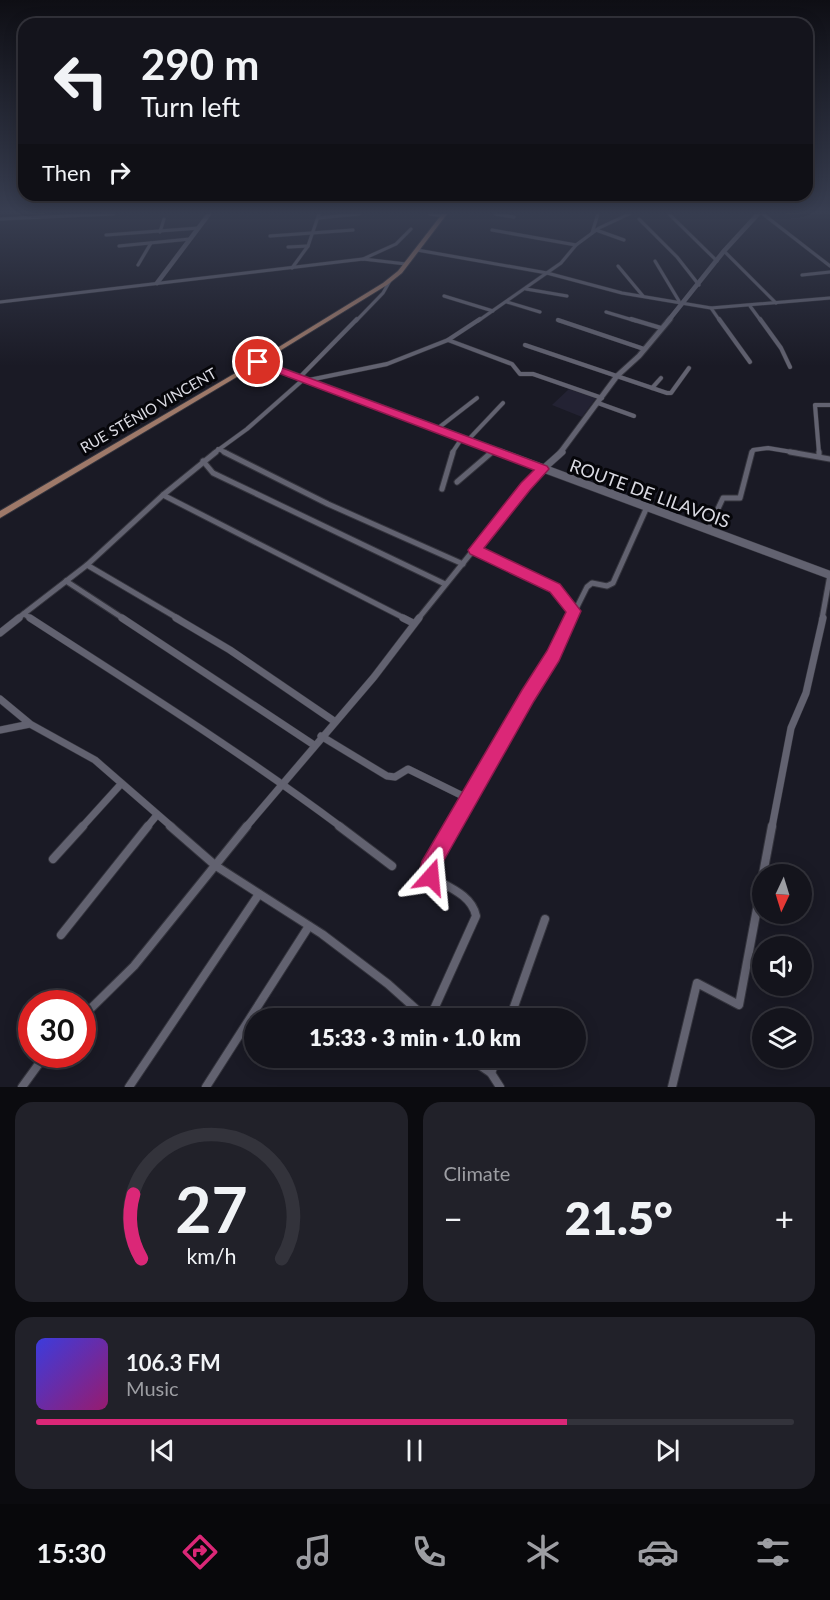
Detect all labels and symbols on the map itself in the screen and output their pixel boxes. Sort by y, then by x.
pin [232,336,283,387]
street label: RUE STÉNIO VINCENT [77,364,219,456]
street label: ROUTE DE LILAVOIS [567,454,733,532]
position arrow [399,845,463,909]
north arrow [752,864,812,924]
speed limit sign: 30 [18,990,96,1068]

